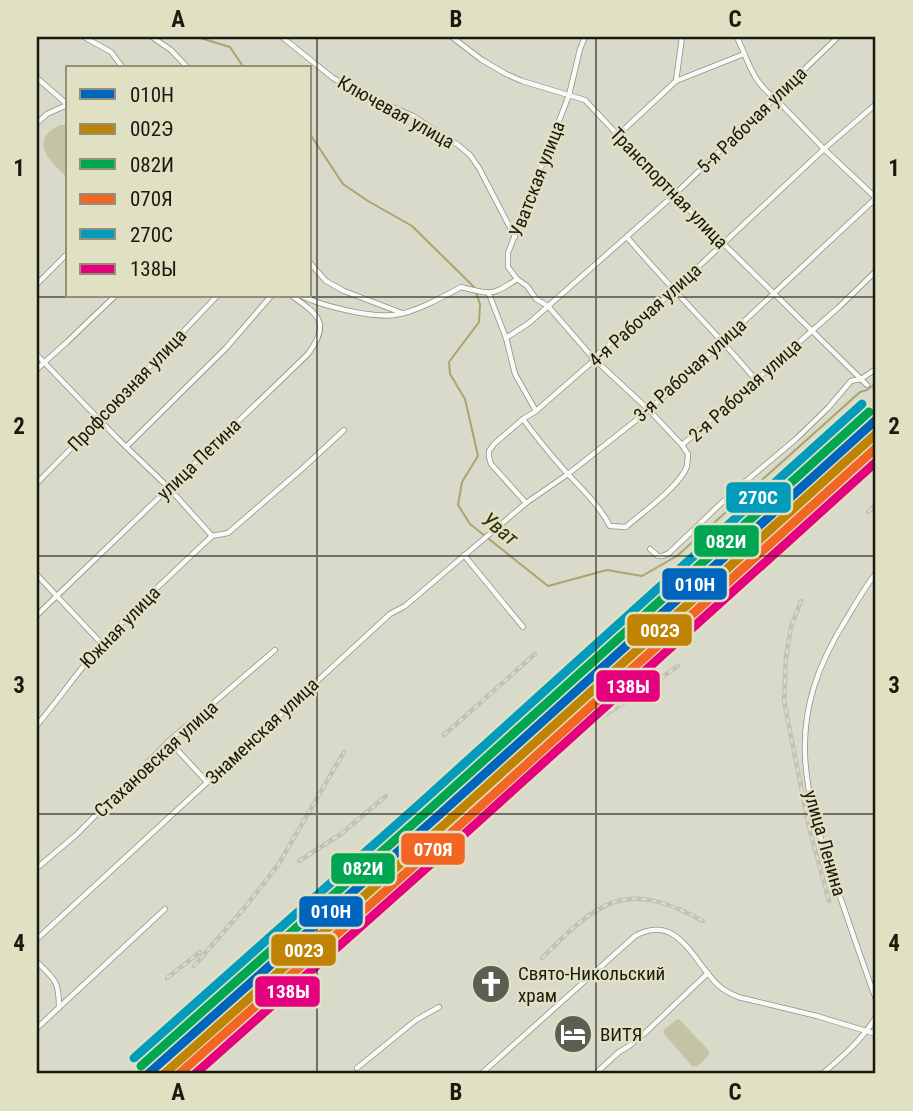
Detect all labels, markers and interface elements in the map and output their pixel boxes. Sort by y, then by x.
text: A [171,6,185,33]
text: B [450,6,462,33]
text: C [728,6,742,33]
street label: 5-я Рабочая улица [692,62,812,178]
legend [66,66,312,298]
street label: Ключевая улица [334,70,458,154]
text: 010Н [130,83,174,107]
text: 002Э [130,117,174,141]
street label: Уватская улица [504,118,570,240]
street label: Транспортная улица [605,122,733,254]
text: 082И [130,153,174,177]
text: 1 [13,155,25,182]
text: 1 [888,155,900,182]
text: 070Я [130,187,173,211]
text: 270С [130,223,173,247]
text: 138Ы [130,257,177,281]
street label: 4-я Рабочая улица [584,258,706,372]
street label: 3-я Рабочая улица [629,313,751,427]
street label: Профсоюзная улица [63,324,191,456]
street label: 2-я Рабочая улица [684,333,806,447]
text: 2 [13,413,25,440]
street label: улица Петина [152,413,246,505]
text: 2 [888,413,900,440]
line badge: 270С [725,481,792,514]
text: 270С [738,486,778,509]
water label: Уват [477,507,523,551]
line badge: 082И [693,524,760,558]
text: 082И [706,530,746,553]
line badge: 010Н [661,567,728,601]
text: 010Н [675,573,715,596]
street label: Южная улица [75,581,165,673]
line badge: 002Э [626,613,693,647]
text: 002Э [640,619,680,642]
line badge: 138Ы [595,669,661,703]
text: 3 [13,672,25,699]
text: 3 [888,672,900,699]
street label: Знаменская улица [201,673,323,789]
text: 138Ы [606,675,650,698]
street label: Стахановская улица [89,696,223,822]
street label: улица Ленина [799,787,851,899]
line badge: 070Я [400,832,466,866]
text: 070Я [414,838,452,861]
line badge: 082И [330,852,396,885]
text: 082И [343,857,383,880]
line badge: 010Н [298,895,364,928]
text: 010Н [311,900,351,923]
text: 4 [13,930,25,957]
text: 4 [888,930,900,957]
line badge: 002Э [270,933,337,967]
text: 002Э [284,939,324,962]
place label: Свято-Никольский храм [518,962,665,1007]
church icon: Свято-Никольский храм [470,963,512,1005]
line badge: 138Ы [254,975,321,1008]
text: 138Ы [266,980,310,1003]
hotel icon: ВИТЯ [552,1013,594,1055]
place label: ВИТЯ [600,1023,642,1046]
text: A [171,1079,185,1106]
text: B [450,1079,462,1106]
text: C [728,1079,742,1106]

